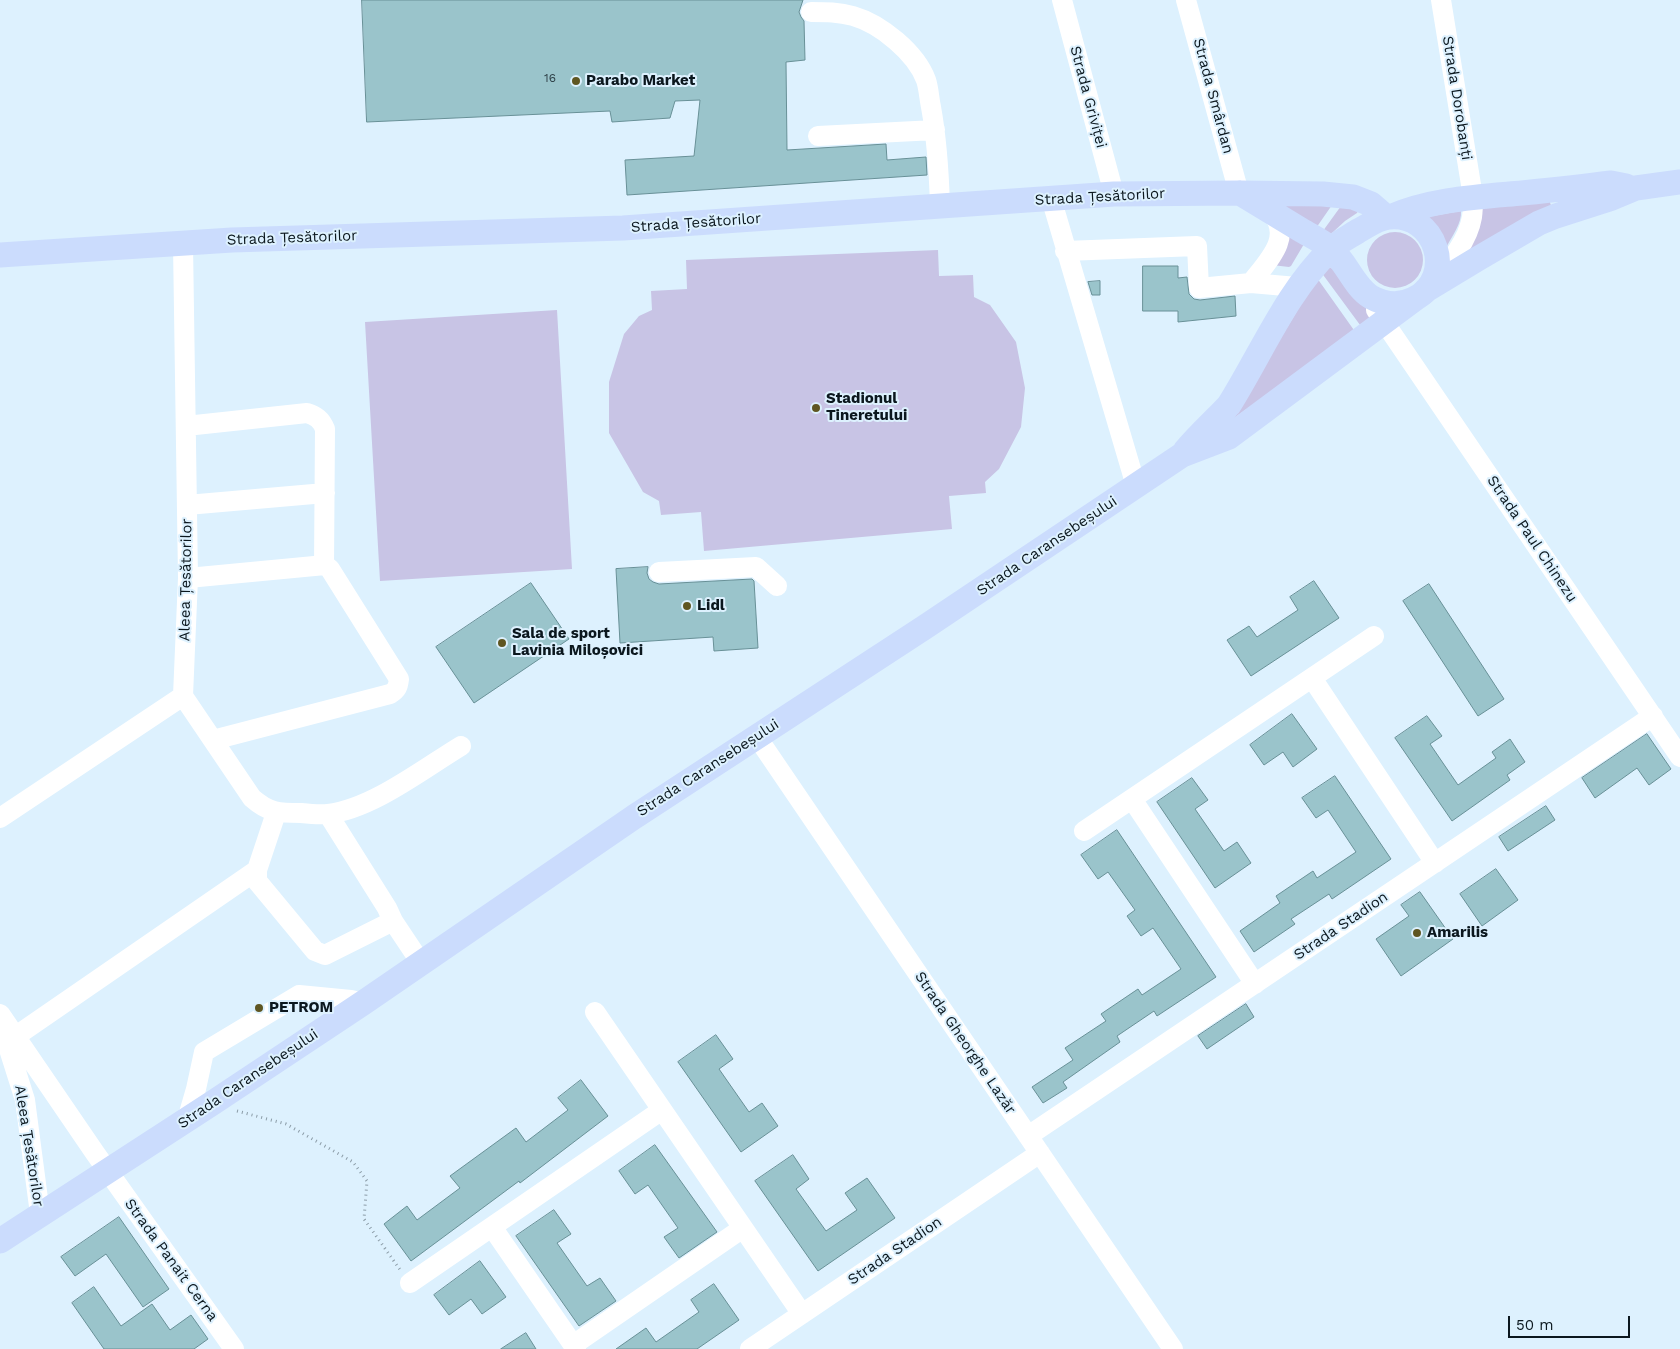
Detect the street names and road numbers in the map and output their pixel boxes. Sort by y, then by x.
street label: Strada Dorobanți [1438,35,1476,161]
street label: Strada Smârdan [1189,36,1237,156]
street label: Strada Griviței [1066,44,1110,150]
street label: Strada Țesătorilor [1034,185,1166,209]
street label: Strada Țesătorilor [630,209,762,237]
street label: Strada Țesătorilor [226,227,358,249]
street label: Strada Paul Chinezu [1483,472,1581,606]
street label: Strada Caransebeșului [973,492,1121,600]
street label: Aleea Țesătorilor [176,519,196,641]
street label: Strada Caransebeșului [634,715,782,821]
street label: Strada Stadion [1291,888,1391,964]
street label: Strada Gheorghe Lazăr [911,968,1019,1118]
street label: Strada Caransebeșului [174,1025,322,1133]
street label: Aleea Țesătorilor [11,1084,47,1208]
street label: Strada Panait Cerna [121,1195,221,1325]
street label: Strada Stadion [845,1213,945,1289]

